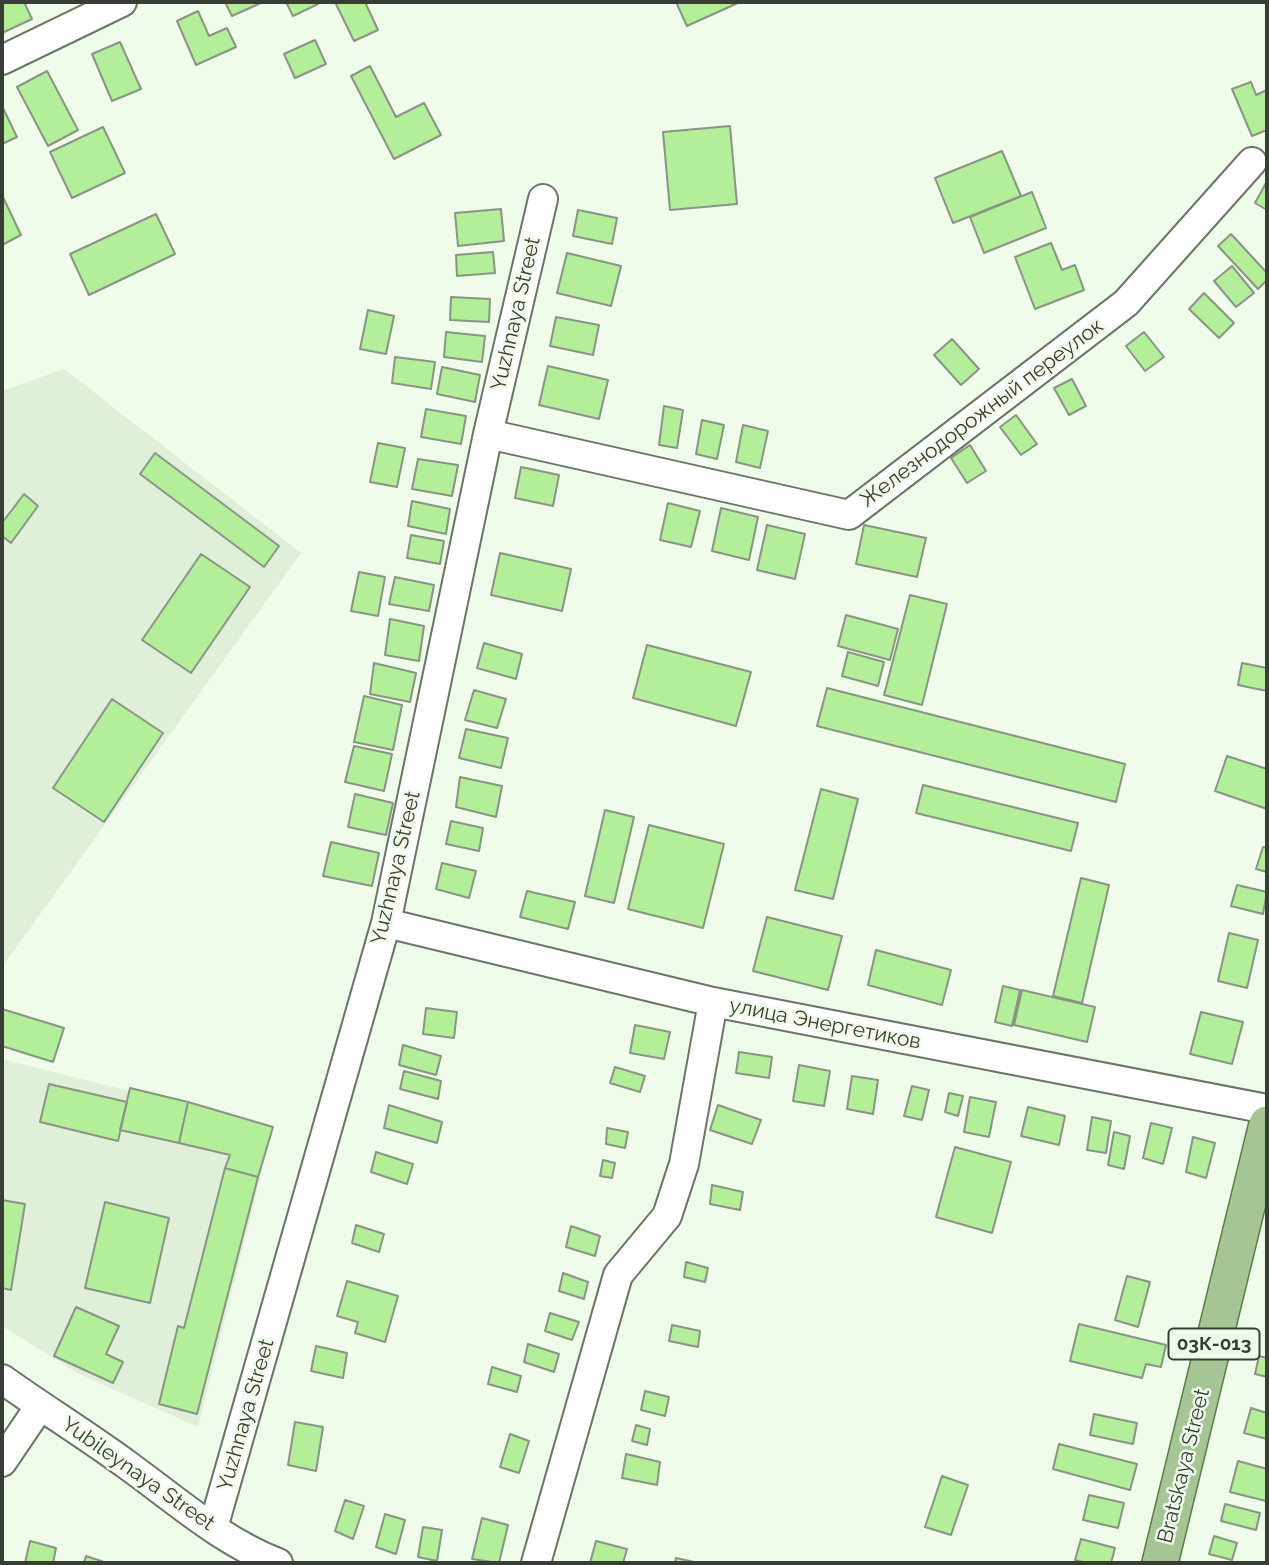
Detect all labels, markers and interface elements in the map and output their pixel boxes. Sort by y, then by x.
street label: Yuzhnaya Street [486,235,546,393]
street label: Железнодорожный переулок [855,313,1109,513]
street label: Yuzhnaya Street [366,789,426,947]
street label: улица Энергетиков [727,993,923,1055]
road number: 03К-013 [1168,1328,1260,1360]
street label: Yuzhnaya Street [212,1336,280,1494]
street label: Bratskaya Street [1153,1386,1215,1546]
street label: Yubileynaya Street [57,1412,219,1536]

